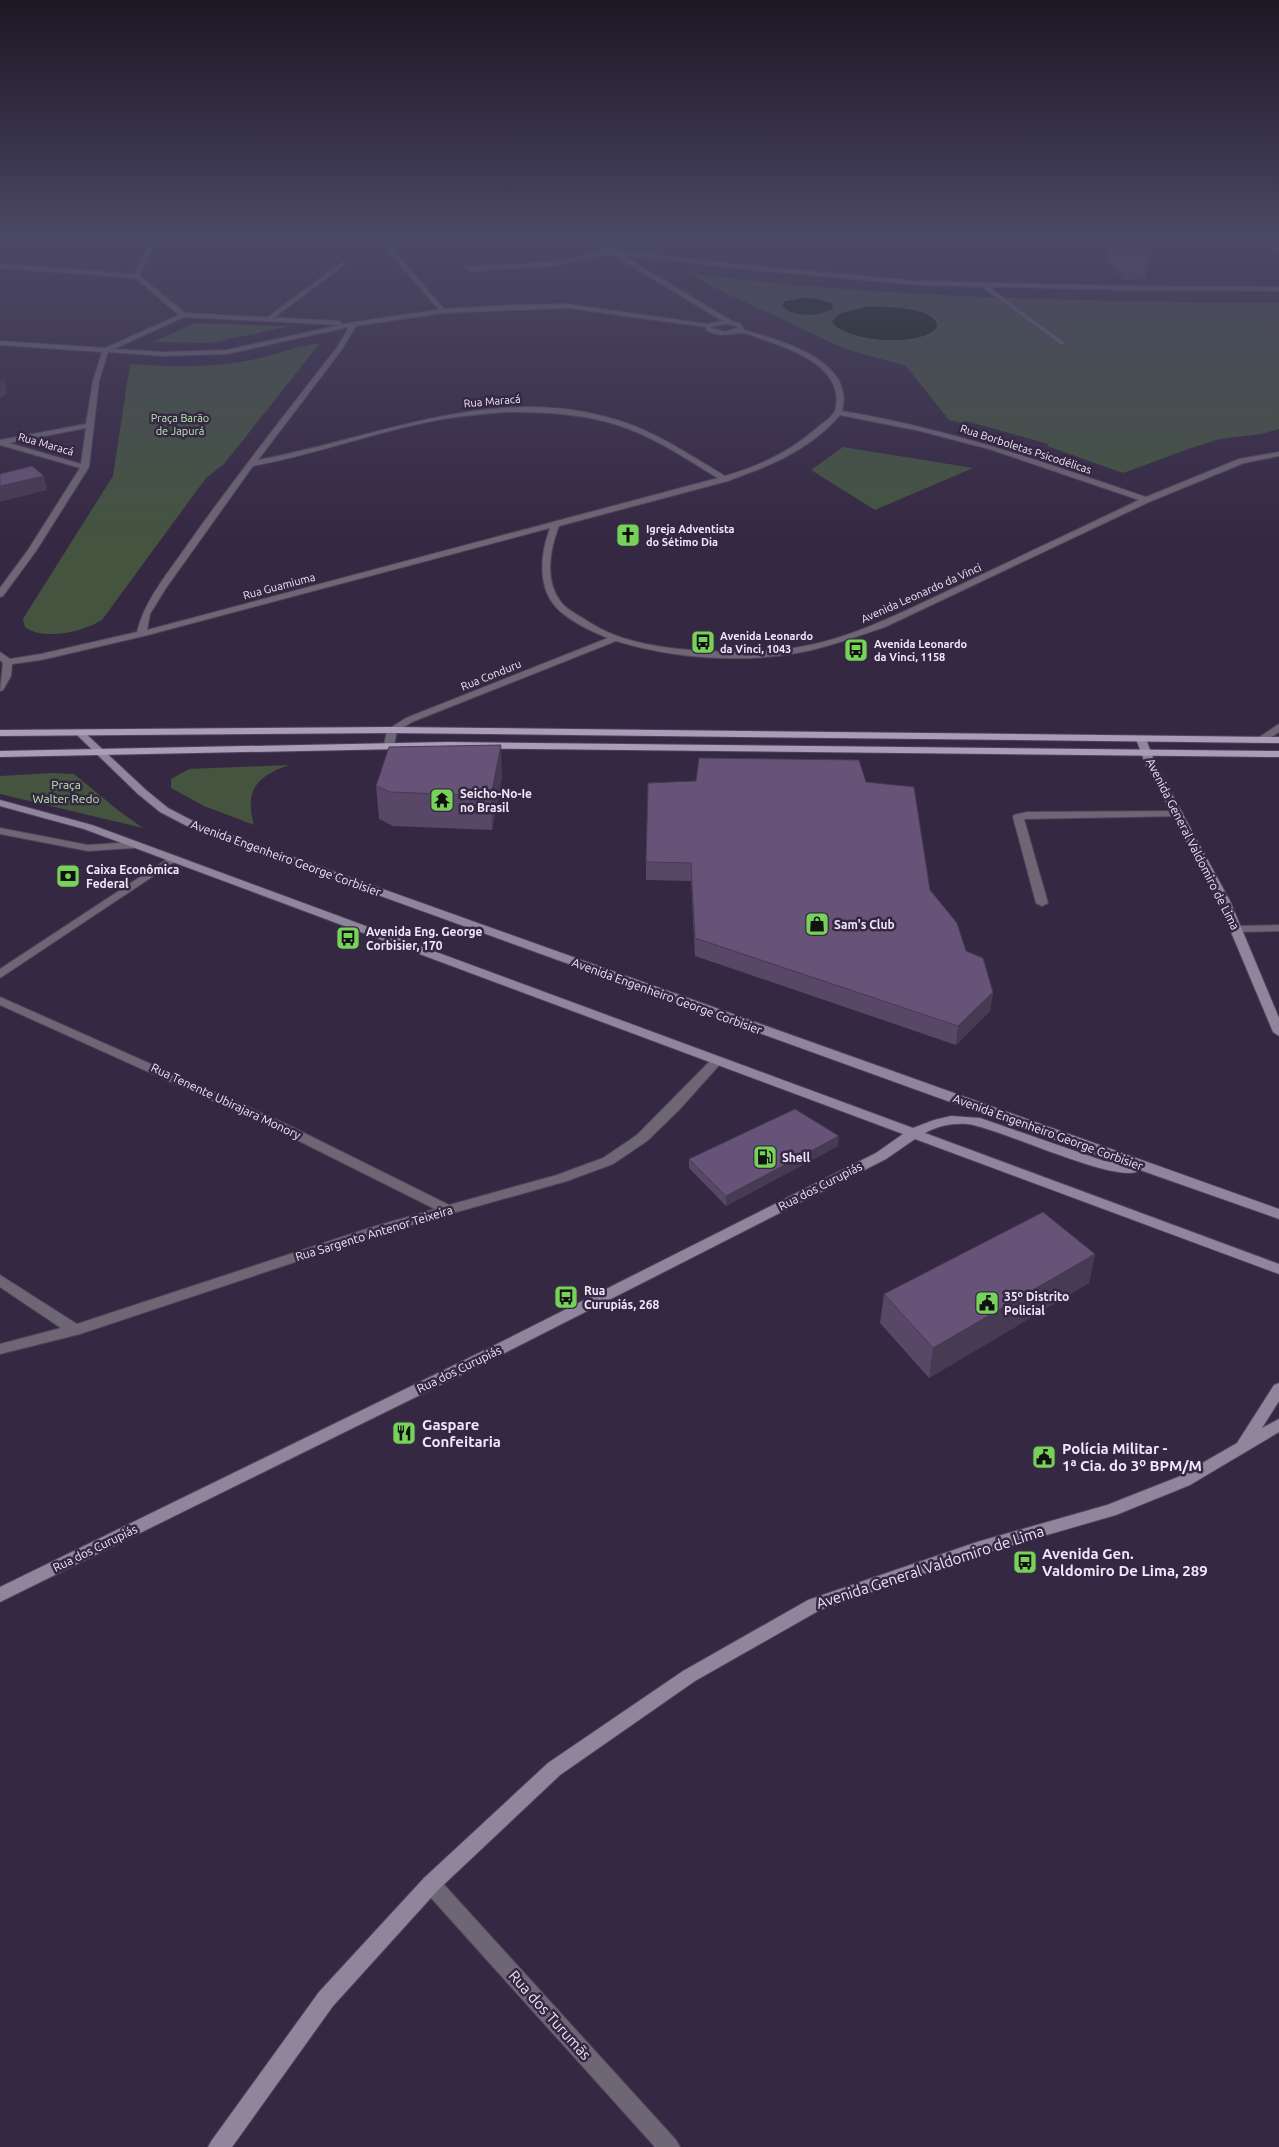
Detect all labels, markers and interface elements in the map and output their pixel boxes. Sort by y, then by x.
street label: Rua Maracá [463,393,521,409]
park label: Praça Barão de Japurá [151,412,209,437]
street label: Rua Borboletas Psicodélicas [959,422,1093,476]
street label: Rua Maracá [17,430,75,458]
church icon: Igreja Adventista do Sétimo Dia [615,522,641,548]
place label: Igreja Adventista do Sétimo Dia [646,523,735,548]
street label: Avenida Leonardo da Vinci [859,561,983,625]
street label: Rua Guamiuma [242,571,316,601]
bus stop icon: Avenida Leonardo da Vinci, 1043 [690,629,716,655]
place label: Avenida Leonardo da Vinci, 1043 [720,630,814,655]
bus stop icon: Avenida Leonardo da Vinci, 1158 [843,637,869,663]
place label: Avenida Leonardo da Vinci, 1158 [874,638,968,663]
street label: Rua Conduru [459,657,523,693]
street label: Avenida General Valdomiro de Lima [1144,756,1242,932]
park label: Praça Walter Redo [33,778,99,805]
temple icon: Seicho-No-Ie no Brasil [429,787,455,813]
place label: Seicho-No-Ie no Brasil [460,787,532,814]
street label: Avenida Engenheiro George Corbisier [189,818,383,899]
bank icon: Caixa Econômica Federal [55,863,81,889]
place label: Caixa Econômica Federal [86,863,179,890]
shop icon: Sam's Club [804,911,830,937]
place label: Sam's Club [834,918,895,931]
bus stop icon: Avenida Eng. George Corbisier, 170 [335,925,361,951]
place label: Avenida Eng. George Corbisier, 170 [366,925,483,952]
street label: Avenida Engenheiro George Corbisier [570,956,764,1037]
street label: Rua Tenente Ubirajara Monory [149,1061,303,1142]
street label: Avenida Engenheiro George Corbisier [951,1092,1145,1173]
fuel station icon: Shell [752,1144,778,1170]
place label: Shell [782,1151,810,1164]
street label: Rua dos Curupiás [776,1159,864,1213]
street label: Rua Sargento Antenor Teixeira [294,1203,454,1263]
bus stop icon: Rua Curupiás, 268 [553,1284,579,1310]
place label: Rua Curupiás, 268 [584,1284,660,1311]
public building icon: 35º Distrito Policial [974,1290,1000,1316]
place label: 35º Distrito Policial [1004,1290,1069,1317]
street label: Rua dos Curupiás [415,1343,503,1395]
place label: Gaspare Confeitaria [422,1416,501,1450]
restaurant icon: Gaspare Confeitaria [391,1420,417,1446]
place label: Polícia Militar - 1ª Cia. do 3º BPM/M [1062,1440,1202,1474]
public building icon: Polícia Militar - 1ª Cia. do 3º BPM/M [1031,1444,1057,1470]
street label: Rua dos Curupiás [51,1522,139,1574]
street label: Avenida General Valdomiro de Lima [814,1522,1046,1612]
place label: Avenida Gen. Valdomiro De Lima, 289 [1042,1545,1208,1579]
bus stop icon: Avenida Gen. Valdomiro De Lima, 289 [1012,1549,1038,1575]
street label: Rua dos Turumãs [505,1967,595,2063]

